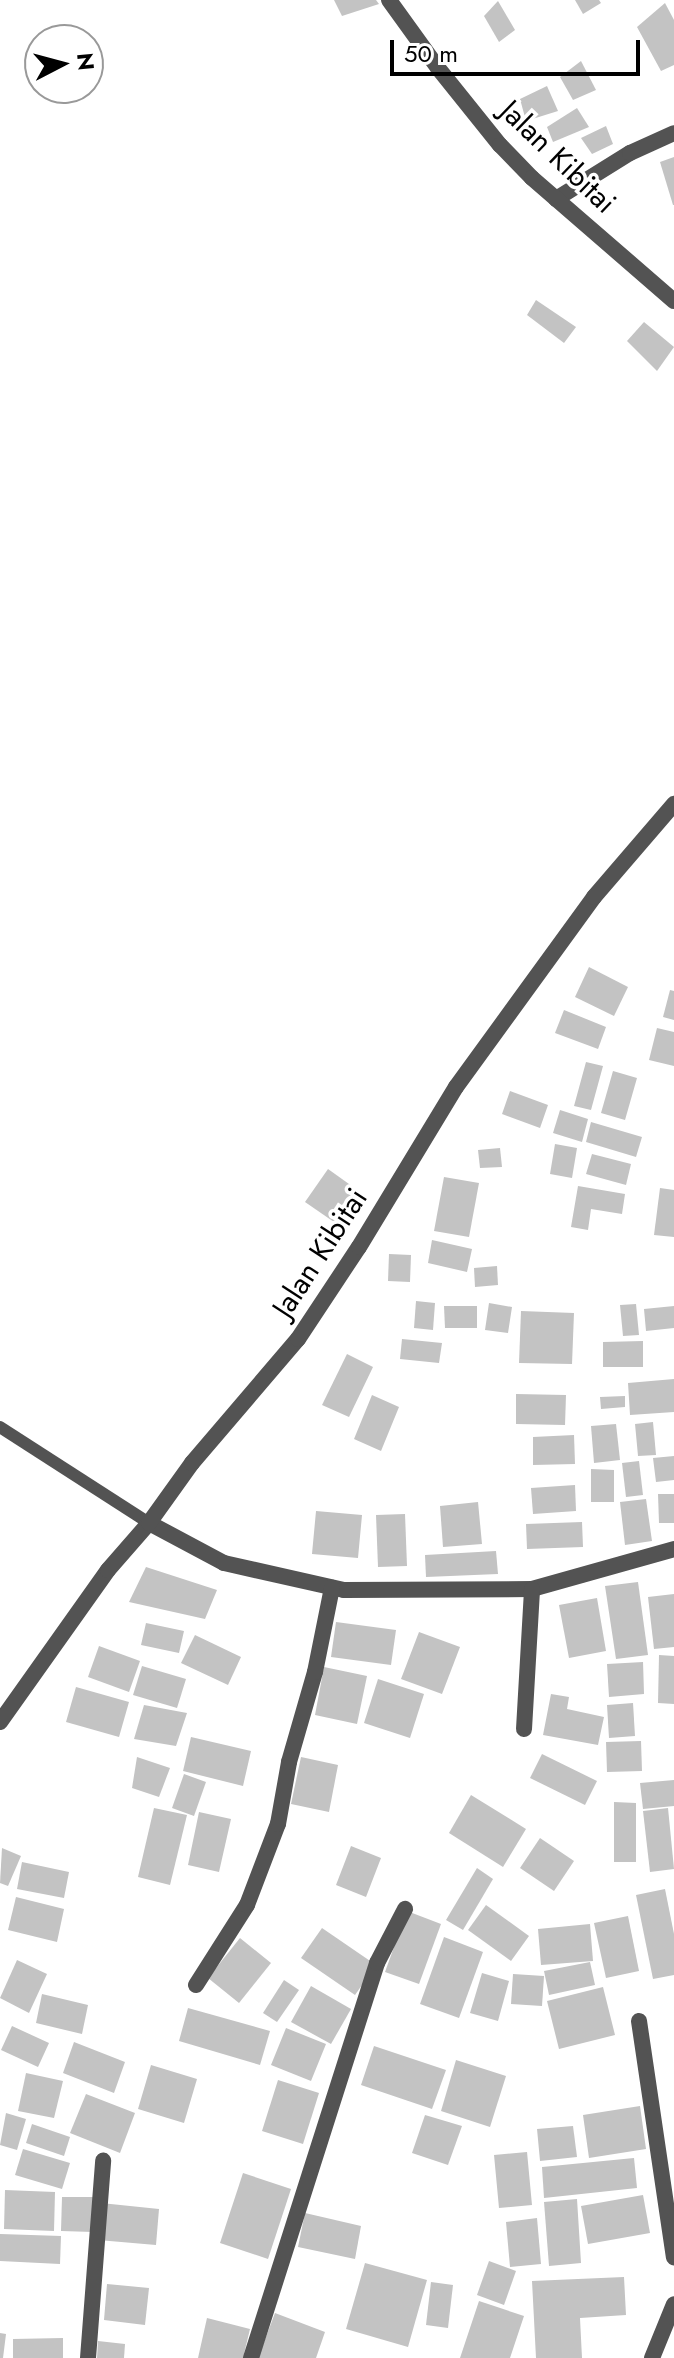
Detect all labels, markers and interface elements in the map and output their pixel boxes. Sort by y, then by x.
north arrow [24,24,104,104]
scale bar [394,24,644,74]
text: 50 m [404,36,458,71]
text: N [69,51,103,72]
street label: Jalan Kibitai [493,93,623,221]
street label: Jalan Kibitai [265,1182,375,1324]

